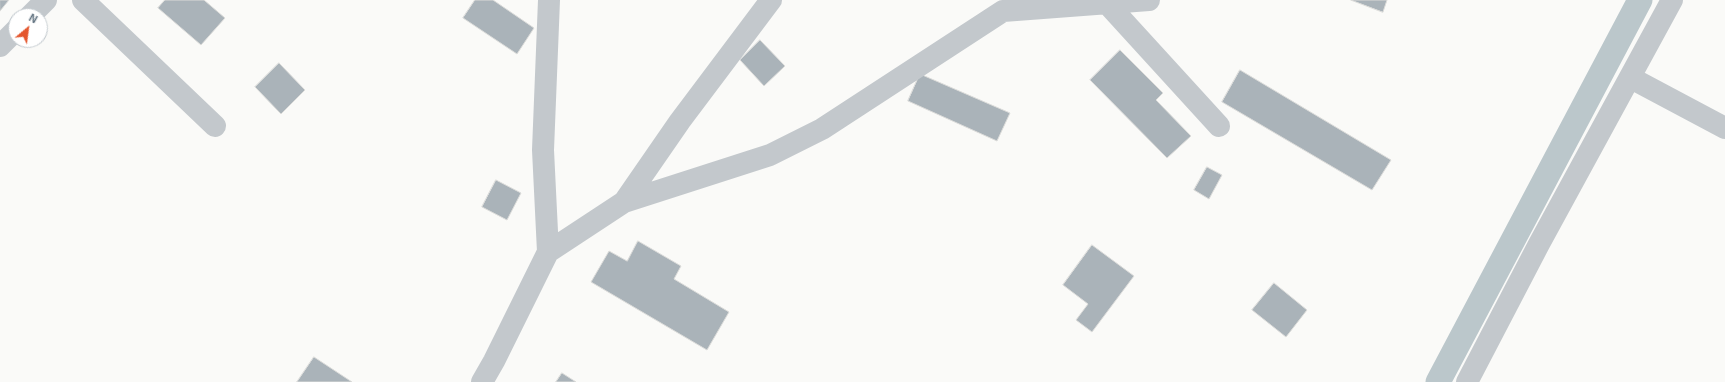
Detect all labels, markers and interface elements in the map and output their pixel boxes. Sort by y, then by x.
north arrow [8,8,48,48]
text: N [27,10,40,26]

